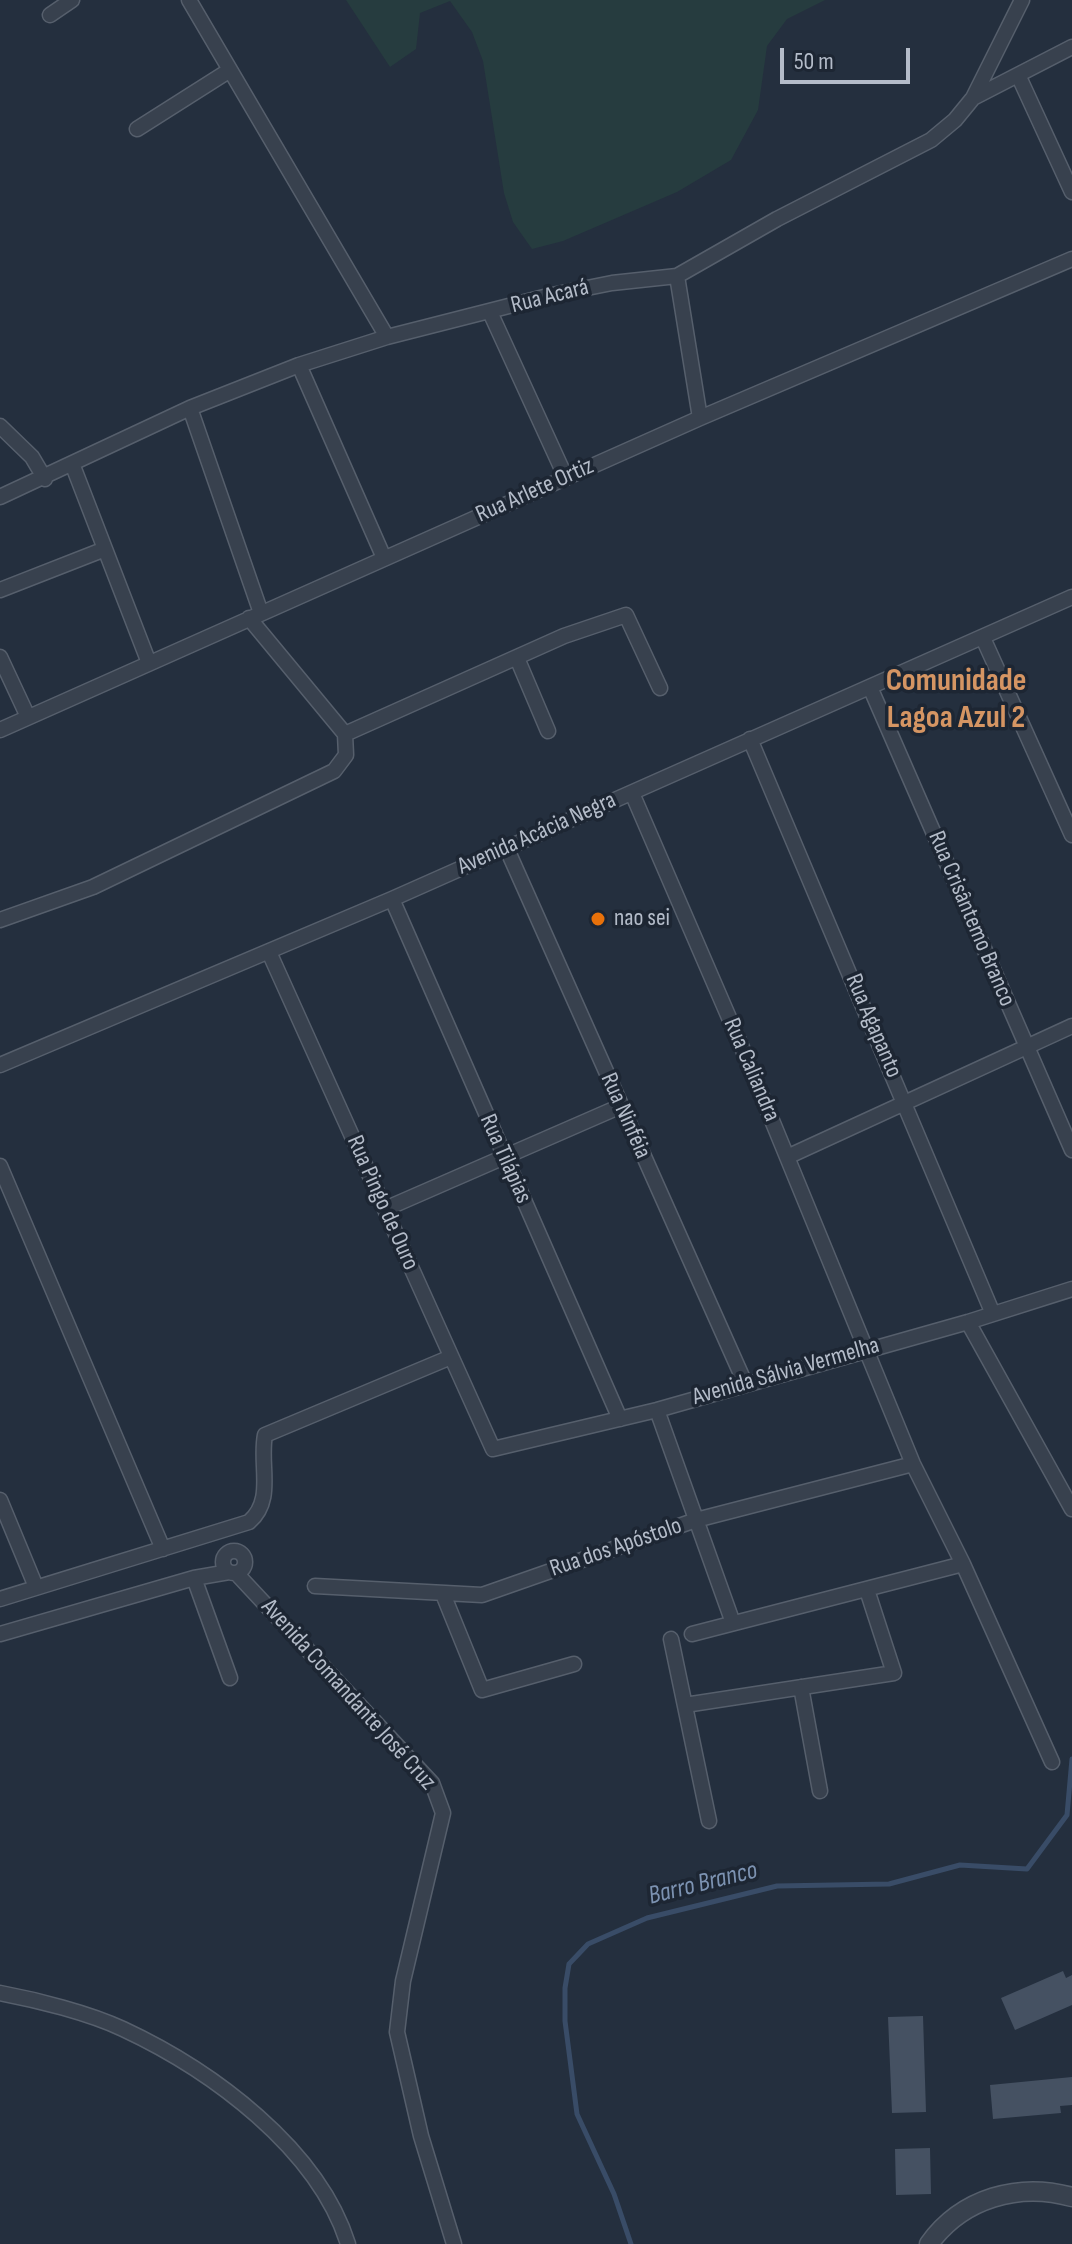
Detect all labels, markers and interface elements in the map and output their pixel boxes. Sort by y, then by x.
scale bar [784,32,914,82]
text: 50 m [794,47,834,76]
street label: Rua Acará [508,273,592,321]
street label: Rua Arlete Ortiz [472,452,598,530]
district label: Comunidade Lagoa Azul 2 [886,663,1026,738]
street label: Avenida Acácia Negra [453,786,621,882]
street label: Rua Crisântemo Branco [921,827,1021,1011]
place label: nao sei [614,905,670,933]
marker: nao sei [589,910,607,928]
street label: Rua Agapanto [838,970,908,1082]
street label: Rua Caliandra [716,1014,786,1126]
street label: Rua Ninféia [593,1069,657,1163]
street label: Rua Tilápias [473,1110,537,1208]
street label: Rua Pingo de Ouro [340,1131,424,1275]
street label: Avenida Sálvia Vermelha [689,1332,883,1412]
street label: Rua dos Apóstolo [546,1512,686,1584]
street label: Avenida Comandante José Cruz [255,1594,441,1796]
water label: Barro Branco [645,1855,761,1913]

